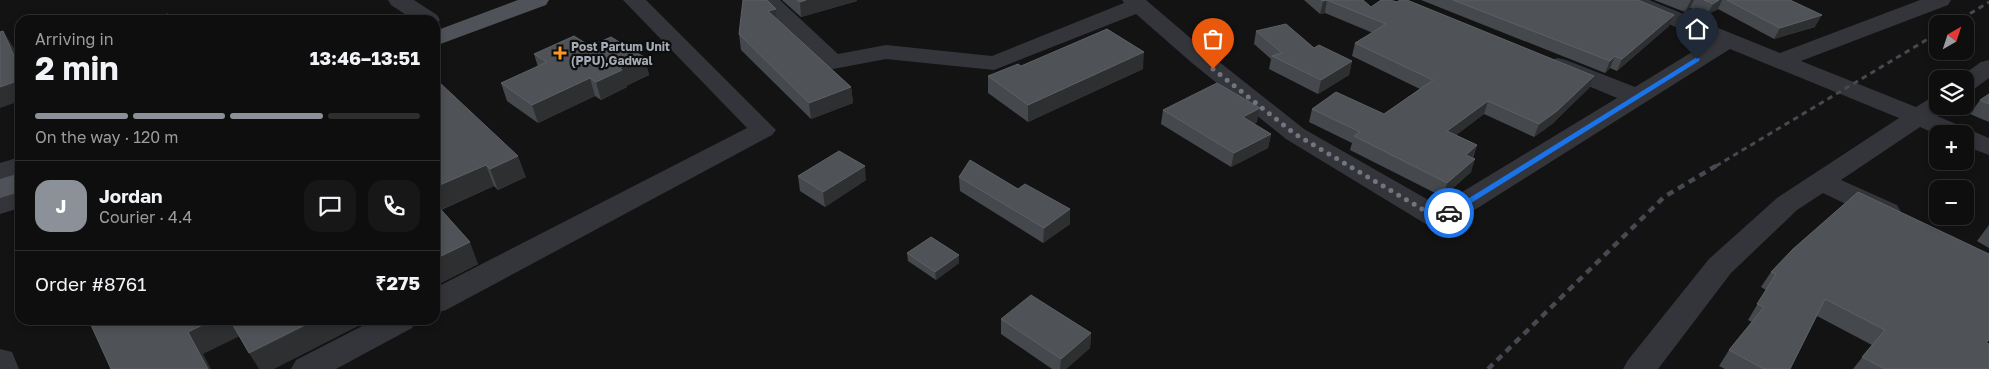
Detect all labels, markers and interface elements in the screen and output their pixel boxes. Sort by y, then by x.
pin [1676,8,1718,59]
icon: home [1683,15,1711,43]
north arrow [1929,15,1974,60]
map controls [1929,15,1974,225]
pin [1192,18,1234,69]
icon: bag [1199,25,1227,53]
text: Arriving in [35,29,114,49]
place label: Post Partum Unit (PPU),Gadwal [571,39,670,68]
text: 13:46–13:51 [310,46,420,69]
marker: Post Partum Unit (PPU),Gadwal [553,46,567,60]
text: 2 min [35,49,119,87]
button: layers [1929,70,1974,115]
button: + [1929,125,1974,170]
text: On the way · 120 m [35,127,178,147]
button: chat [304,180,356,232]
button: phone [368,180,420,232]
button: − [1929,180,1974,225]
text: Jordan [99,184,163,207]
courier [1424,188,1474,238]
text: J [56,194,66,217]
icon: car [1435,199,1463,227]
text: Courier · 4.4 [99,207,192,227]
text: ₹275 [376,271,420,294]
text: Order #8761 [35,272,146,295]

